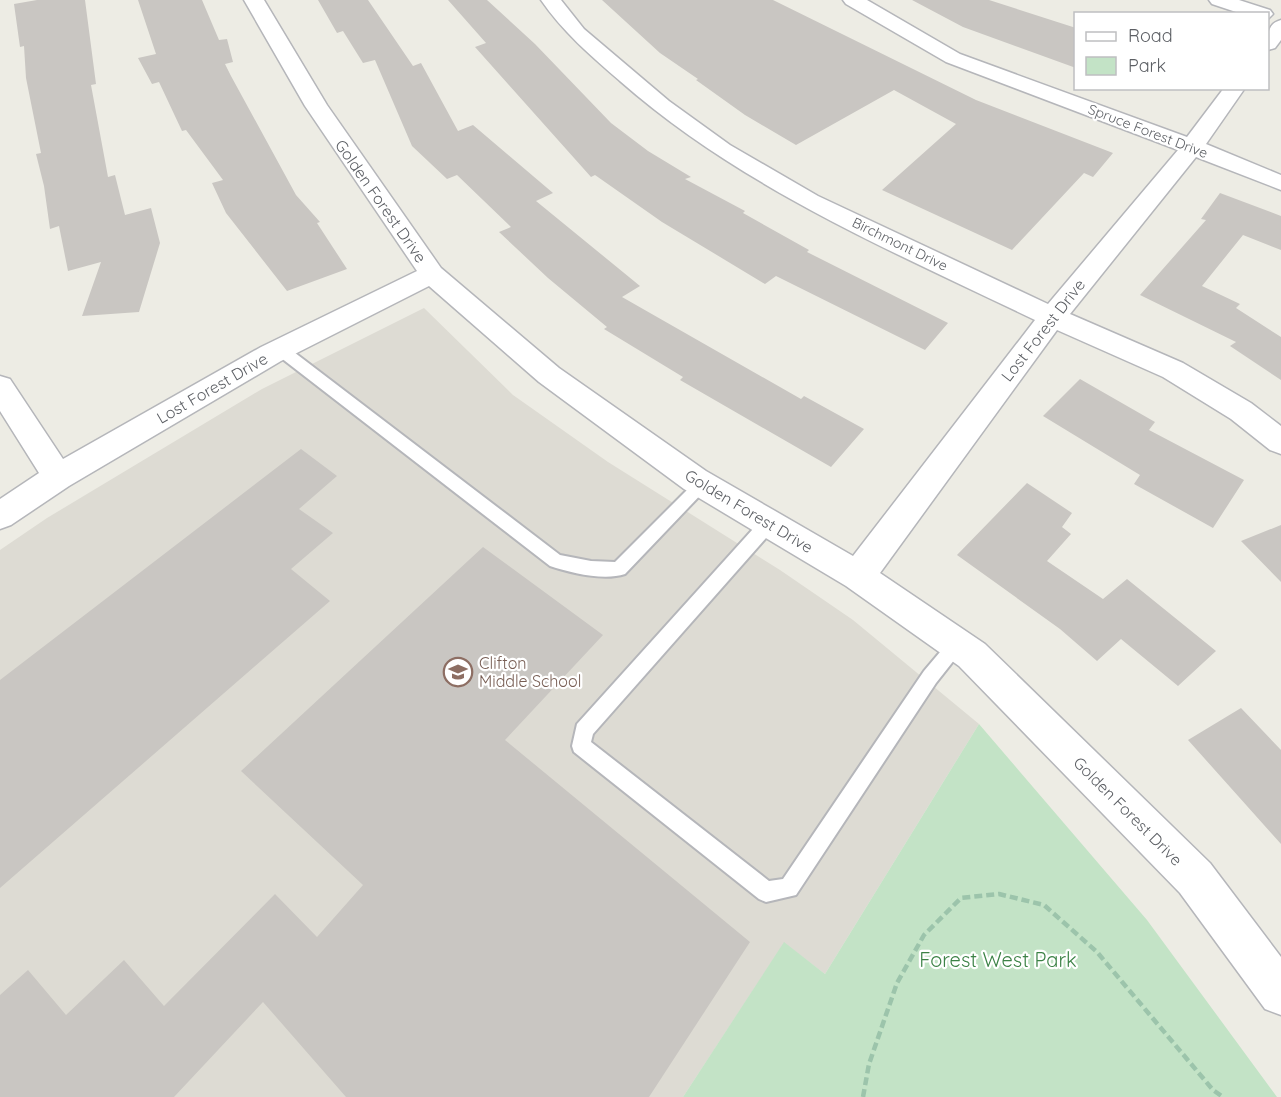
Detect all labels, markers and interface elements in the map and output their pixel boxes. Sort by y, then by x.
legend [1074,12,1269,90]
text: Road [1128,24,1173,47]
text: Park [1128,54,1166,77]
street label: Spruce Forest Drive [1086,100,1210,162]
street label: Golden Forest Drive [331,136,431,266]
street label: Birchmont Drive [849,213,951,275]
street label: Lost Forest Drive [997,275,1089,385]
street label: Lost Forest Drive [153,348,271,428]
street label: Golden Forest Drive [681,465,817,557]
place label: Clifton Middle School [479,653,581,691]
school or university icon: Clifton Middle School [442,656,474,688]
street label: Golden Forest Drive [1069,752,1187,870]
park label: Forest West Park [919,947,1077,972]

